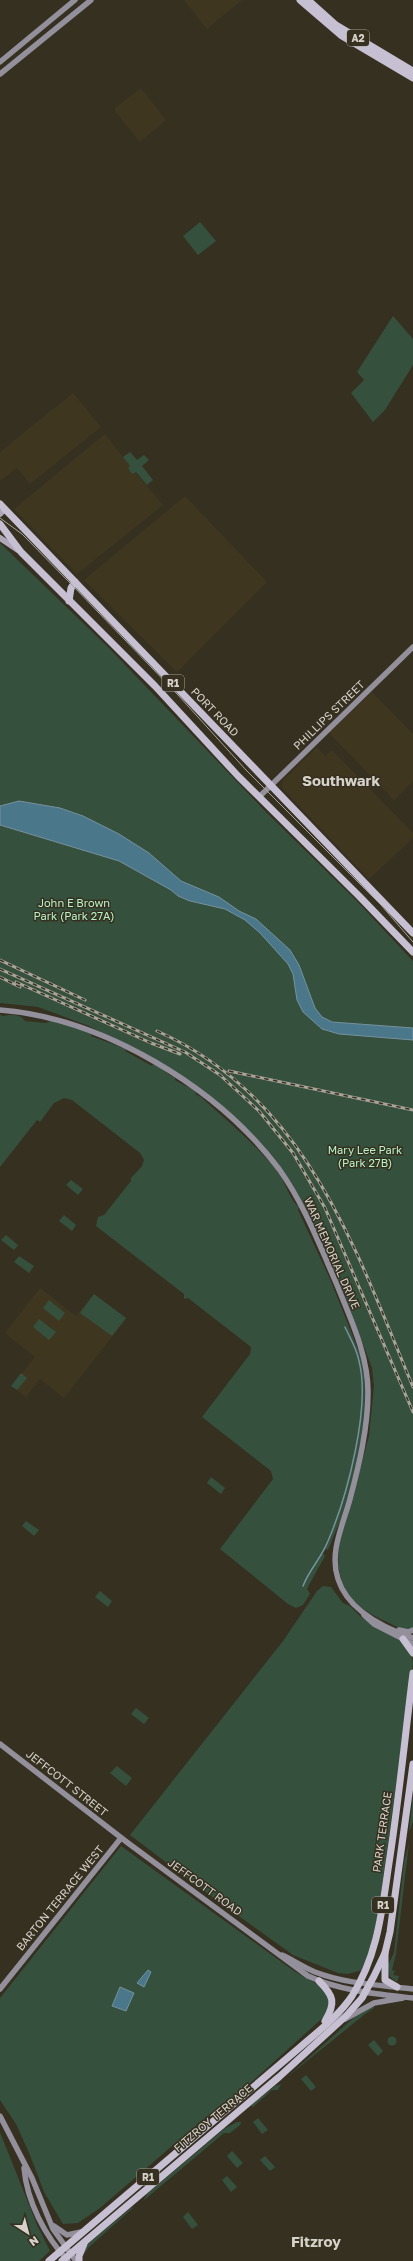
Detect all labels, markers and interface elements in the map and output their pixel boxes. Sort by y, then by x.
road number: A2 [347,30,369,46]
road number: R1 [162,675,184,691]
street label: PHILLIPS STREET [290,677,367,752]
street label: PORT ROAD [189,685,242,739]
district label: Southwark [302,771,380,789]
park label: John E Brown Park (Park 27A) [33,896,115,922]
park label: Mary Lee Park (Park 27B) [328,1143,402,1169]
street label: WAR MEMORIAL DRIVE [302,1195,363,1311]
street label: JEFFCOTT STREET [24,1747,111,1819]
street label: PARK TERRACE [369,1790,394,1873]
street label: BARTON TERRACE WEST [13,1842,106,1953]
street label: JEFFCOTT ROAD [166,1855,245,1918]
road number: R1 [372,1897,394,1913]
street label: FITZROY TERRACE [171,2081,255,2154]
road number: R1 [137,2169,159,2185]
north arrow [8,2213,48,2253]
district label: Fitzroy [291,2232,341,2250]
text: N [27,2234,41,2249]

